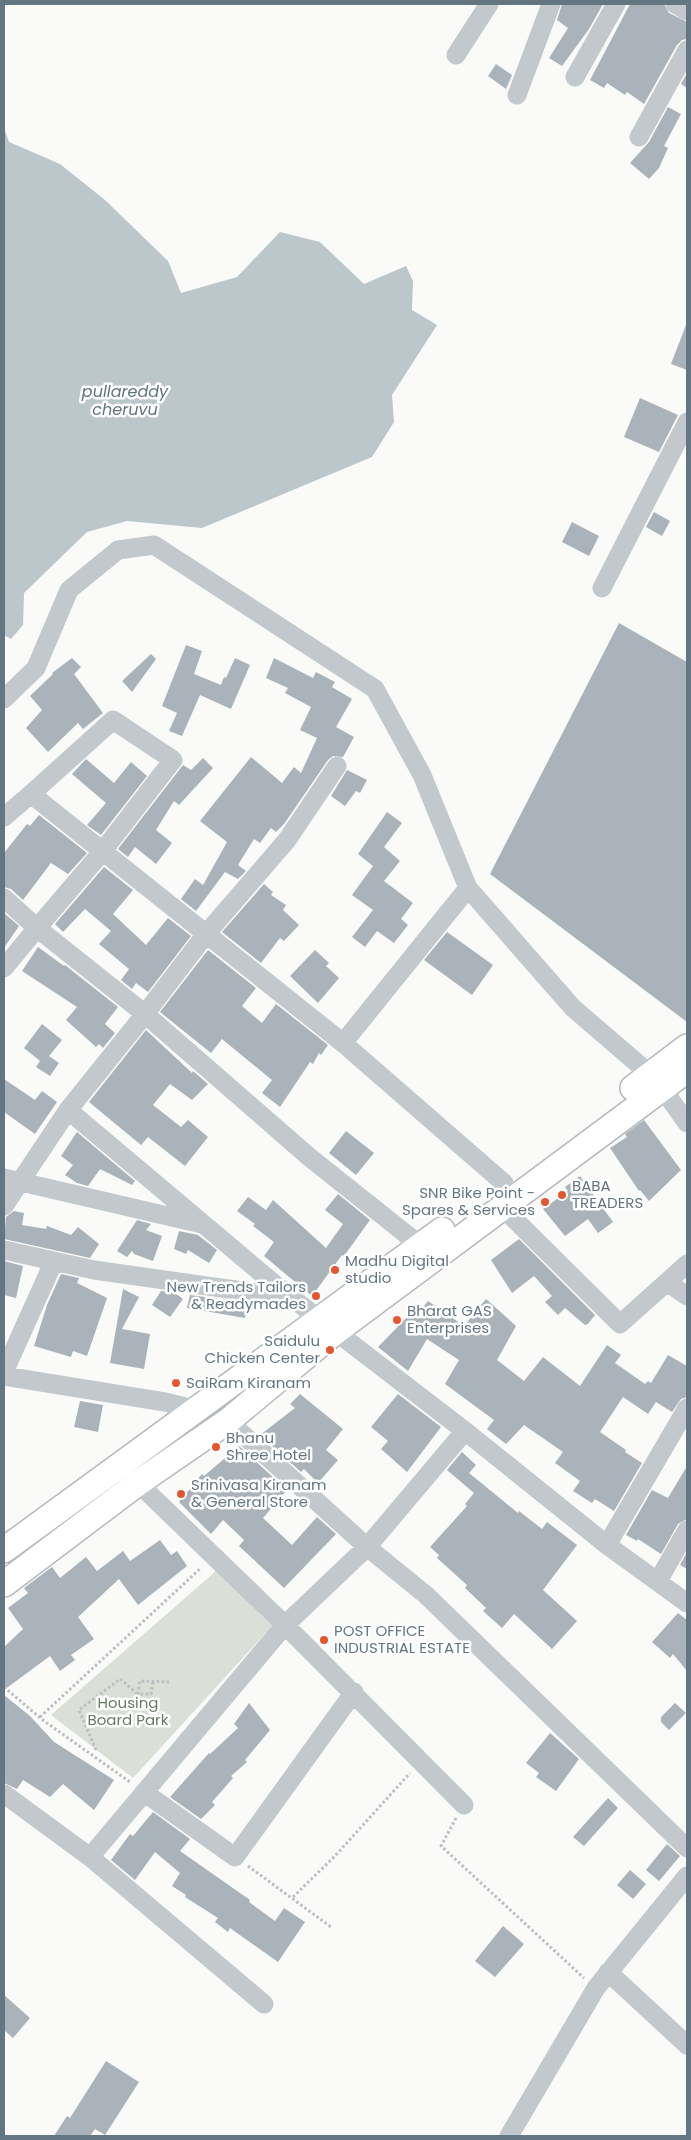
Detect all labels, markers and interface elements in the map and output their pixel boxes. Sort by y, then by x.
water label: pullareddy cheruvu [81,380,169,421]
place label: BABA TREADERS [572,1175,643,1213]
place label: SNR Bike Point - Spares & Services [402,1182,535,1220]
marker: BABA TREADERS [556,1189,568,1201]
marker: SNR Bike Point - Spares & Services [539,1196,551,1208]
place label: Madhu Digital studio [345,1250,449,1288]
marker: Madhu Digital studio [329,1264,341,1276]
place label: New Trends Tailors & Readymades [167,1276,306,1314]
marker: New Trends Tailors & Readymades [310,1290,322,1302]
place label: Bharat GAS Enterprises [407,1300,492,1338]
marker: Bharat GAS Enterprises [391,1314,403,1326]
place label: Saidulu Chicken Center [205,1330,320,1368]
marker: Saidulu Chicken Center [324,1344,336,1356]
place label: SaiRam Kiranam [186,1372,311,1393]
marker: SaiRam Kiranam [170,1377,182,1389]
place label: Bhanu Shree Hotel [226,1427,311,1465]
marker: Bhanu Shree Hotel [210,1441,222,1453]
place label: Srinivasa Kiranam & General Store [191,1474,327,1512]
marker: Srinivasa Kiranam & General Store [175,1488,187,1500]
place label: POST OFFICE INDUSTRIAL ESTATE [334,1620,470,1658]
marker: POST OFFICE INDUSTRIAL ESTATE [318,1634,330,1646]
park label: Housing Board Park [88,1692,169,1730]

